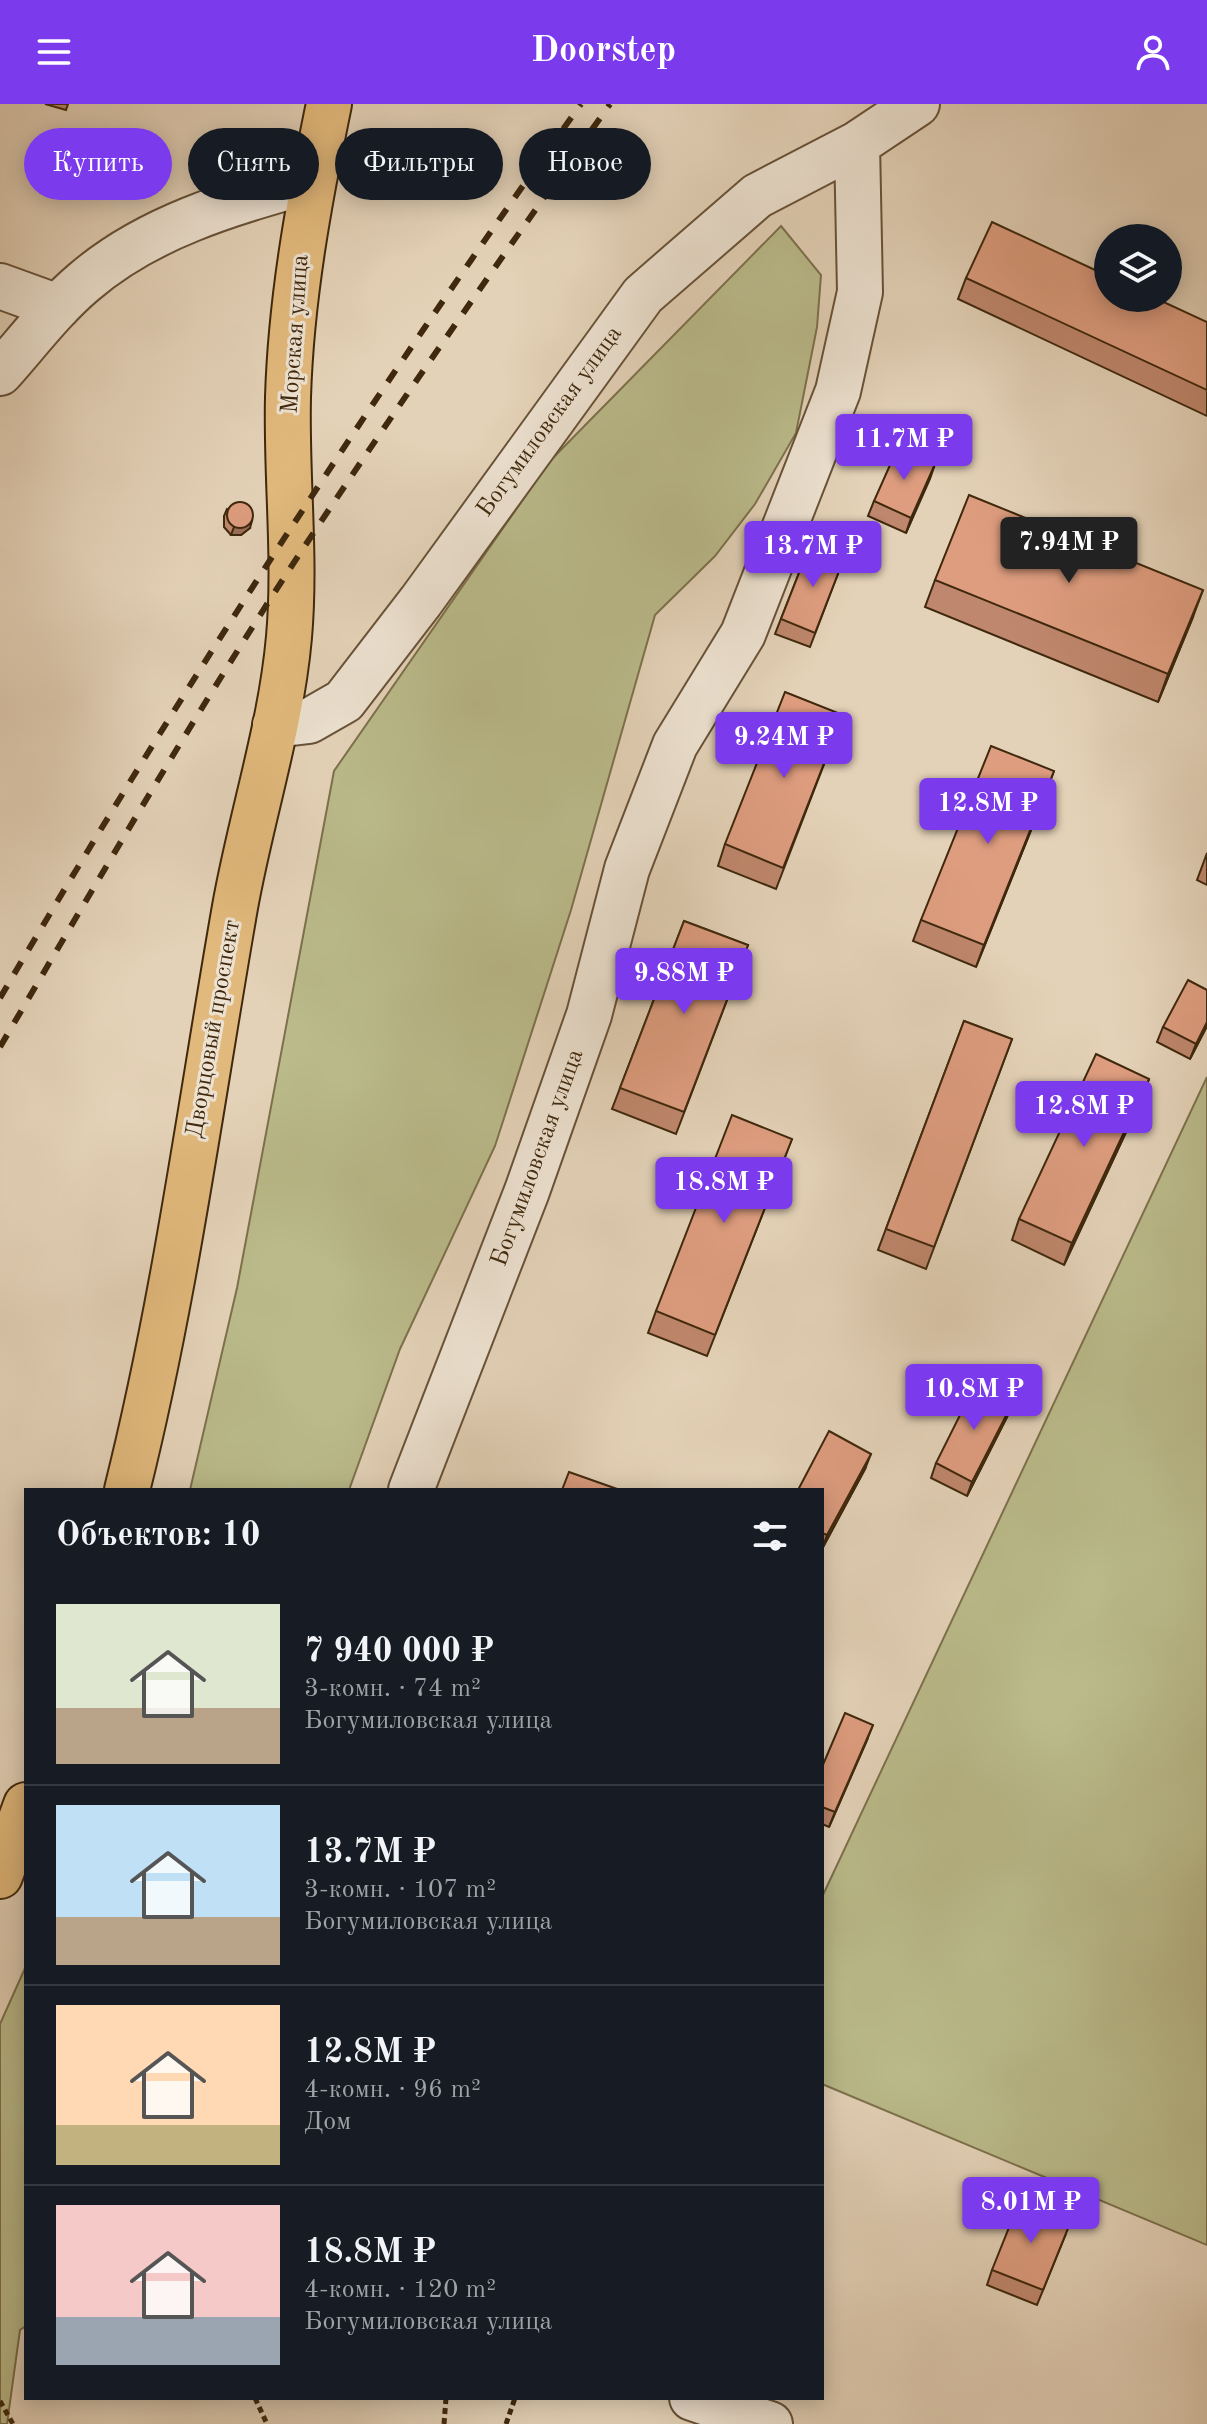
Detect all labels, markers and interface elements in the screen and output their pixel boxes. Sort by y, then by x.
icon: menu [32,30,76,74]
icon: person [1131,30,1175,74]
text: Doorstep [531,34,676,70]
chip: Купить [24,128,172,200]
chip: Снять [188,128,319,200]
chip: Фильтры [335,128,503,200]
chip: Новое [519,128,651,200]
map controls [1094,224,1182,312]
button: layers [1094,224,1182,312]
street label: Морская улица [278,254,314,414]
street label: Богумиловская улица [473,322,627,522]
pin: 11.7M ₽ [830,414,978,482]
text: 11.7M ₽ [853,427,955,453]
pin: 7.94M ₽ [995,517,1143,585]
pin: 13.7M ₽ [739,521,887,589]
text: 7.94M ₽ [1018,530,1120,556]
text: 13.7M ₽ [762,534,864,560]
pin: 9.24M ₽ [710,712,858,780]
text: 9.24M ₽ [733,725,835,751]
pin: 12.8M ₽ [914,778,1062,846]
text: 12.8M ₽ [937,791,1039,817]
street label: Дворцовый проспект [183,918,245,1140]
pin: 9.88M ₽ [610,948,758,1016]
text: 9.88M ₽ [633,961,735,987]
street label: Богумиловская улица [488,1046,589,1270]
pin: 12.8M ₽ [1010,1081,1158,1149]
text: 12.8M ₽ [1033,1094,1135,1120]
pin: 18.8M ₽ [650,1157,798,1225]
text: 18.8M ₽ [673,1170,775,1196]
pin: 10.8M ₽ [900,1364,1048,1432]
text: 10.8M ₽ [923,1377,1025,1403]
icon: filters [748,1514,792,1558]
text: Объектов: 10 [56,1519,260,1553]
text: 7 940 000 ₽ [304,1635,494,1669]
icon: home [120,1636,216,1732]
text: 3-комн. · 74 m² [304,1676,481,1702]
text: Богумиловская улица [304,1708,552,1734]
text: 13.7M ₽ [304,1836,436,1870]
icon: home [120,1837,216,1933]
text: 3-комн. · 107 m² [304,1877,496,1903]
text: Богумиловская улица [304,1909,552,1935]
text: 12.8M ₽ [304,2036,436,2070]
icon: home [120,2037,216,2133]
text: 4-комн. · 96 m² [304,2077,481,2103]
text: Дом [304,2109,351,2135]
pin: 8.01M ₽ [957,2177,1105,2245]
text: 8.01M ₽ [980,2190,1082,2216]
text: 18.8M ₽ [304,2236,436,2270]
icon: home [120,2237,216,2333]
text: 4-комн. · 120 m² [304,2277,496,2303]
text: Богумиловская улица [304,2309,552,2335]

